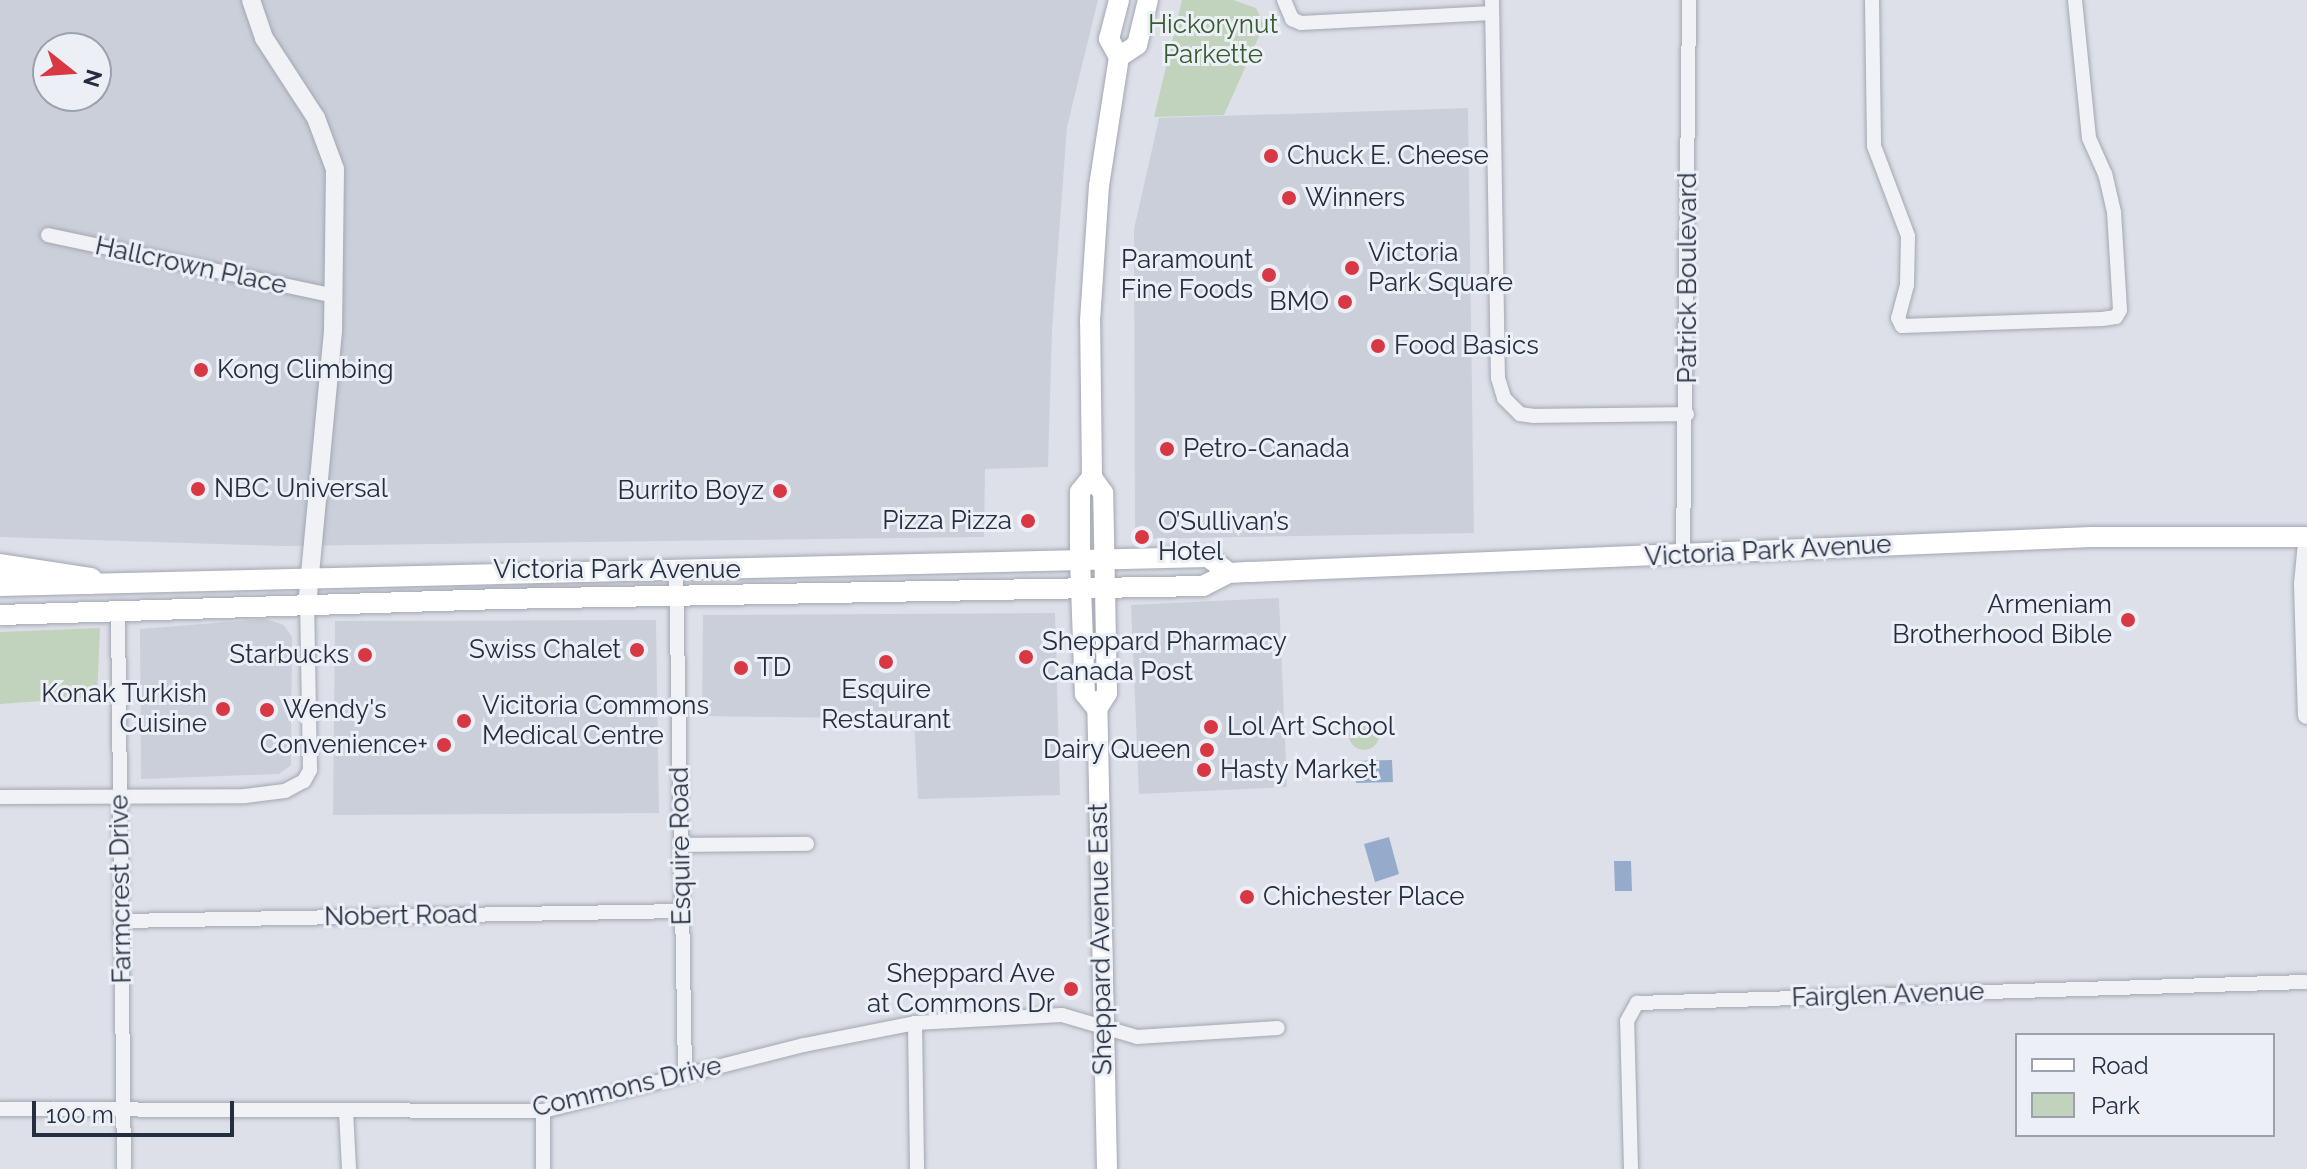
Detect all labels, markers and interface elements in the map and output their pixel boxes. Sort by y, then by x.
park label: Hickorynut Parkette [1148,9,1278,70]
north arrow [32,32,112,112]
text: N [78,67,108,90]
place label: Chuck E. Cheese [1287,140,1489,172]
marker: Chuck E. Cheese [1262,147,1280,165]
street label: Patrick Boulevard [1672,172,1704,384]
place label: Winners [1305,182,1405,214]
marker: Winners [1280,189,1298,207]
street label: Hallcrown Place [92,230,290,302]
place label: Victoria Park Square [1368,237,1513,298]
place label: Paramount Fine Foods [1121,244,1253,306]
marker: Victoria Park Square [1343,259,1361,277]
marker: Paramount Fine Foods [1260,266,1278,284]
place label: BMO [1269,286,1329,318]
marker: BMO [1336,293,1354,311]
place label: Food Basics [1394,330,1539,362]
marker: Food Basics [1369,337,1387,355]
place label: Kong Climbing [217,354,394,386]
marker: Kong Climbing [192,361,210,379]
place label: Petro-Canada [1183,433,1350,465]
marker: Petro-Canada [1158,440,1176,458]
place label: NBC Universal [214,473,388,505]
place label: Burrito Boyz [618,475,764,507]
marker: NBC Universal [189,480,207,498]
marker: Burrito Boyz [771,482,789,500]
place label: Pizza Pizza [882,505,1012,537]
place label: O’Sullivan’s Hotel [1158,506,1289,568]
marker: Pizza Pizza [1019,512,1037,530]
marker: O’Sullivan’s Hotel [1133,528,1151,546]
street label: Victoria Park Avenue [1643,529,1893,573]
street label: Victoria Park Avenue [493,554,741,586]
place label: Armeniam Brotherhood Bible [1892,589,2112,650]
marker: Armeniam Brotherhood Bible [2119,611,2137,629]
place label: Sheppard Pharmacy Canada Post [1042,626,1287,688]
place label: Swiss Chalet [469,634,621,666]
place label: Starbucks [229,639,349,671]
marker: Swiss Chalet [628,641,646,659]
marker: Starbucks [356,646,374,664]
marker: Sheppard Pharmacy Canada Post [1017,648,1035,666]
place label: TD [757,652,791,684]
marker: Esquire Restaurant [877,653,895,671]
marker: TD [732,659,750,677]
place label: Esquire Restaurant [821,674,951,736]
place label: Konak Turkish Cuisine [40,678,207,740]
place label: Vicitoria Commons Medical Centre [482,690,709,752]
place label: Wendy's [283,694,387,726]
marker: Konak Turkish Cuisine [214,700,232,718]
marker: Wendy's [258,701,276,719]
marker: Vicitoria Commons Medical Centre [453,710,475,732]
place label: Lol Art School [1227,711,1396,743]
marker: Lol Art School [1202,718,1220,736]
place label: Convenience+ [260,729,428,761]
place label: Dairy Queen [1042,734,1191,766]
marker: Convenience+ [435,736,453,754]
marker: Dairy Queen [1198,741,1216,759]
place label: Hasty Market [1220,754,1378,786]
marker: Hasty Market [1195,761,1213,779]
street label: Esquire Road [664,767,698,925]
street label: Farmcrest Drive [104,794,138,984]
street label: Sheppard Avenue East [1083,802,1119,1076]
place label: Chichester Place [1263,881,1465,913]
marker: Chichester Place [1238,888,1256,906]
street label: Nobert Road [324,899,478,933]
place label: Sheppard Ave at Commons Dr [867,958,1055,1020]
street label: Fairglen Avenue [1791,976,1985,1014]
marker: Sheppard Ave at Commons Dr [1062,980,1080,998]
legend [2015,1033,2275,1137]
street label: Commons Drive [529,1050,725,1124]
text: Road [2091,1051,2149,1080]
scale bar [36,1085,238,1135]
text: Park [2091,1091,2140,1120]
text: 100 m [46,1100,114,1129]

